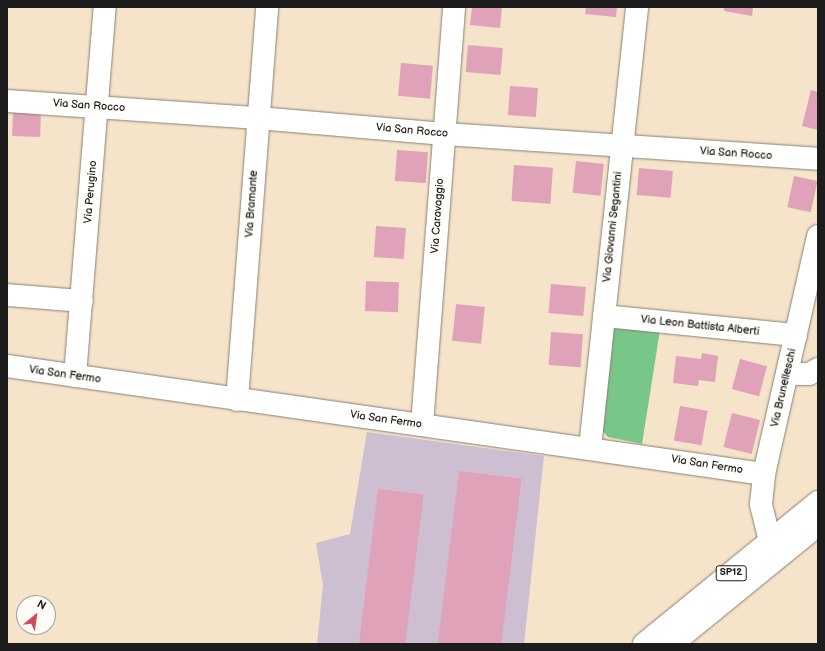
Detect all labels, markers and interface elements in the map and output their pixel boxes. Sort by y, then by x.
street label: Via San Rocco [52,97,126,115]
street label: Via San Rocco [375,121,449,141]
street label: Via San Rocco [699,145,773,163]
street label: Via Perugino [82,160,100,224]
street label: Via Bramante [243,170,261,238]
street label: Via Giovanni Segantini [601,171,625,283]
street label: Via Caravaggio [429,178,447,254]
street label: Via Leon Battista Alberti [640,313,760,339]
street label: Via Brunelleschi [769,347,799,429]
street label: Via San Fermo [28,363,102,387]
street label: Via San Fermo [349,408,423,432]
street label: Via San Fermo [670,453,744,477]
road number: SP12 [715,565,747,581]
north arrow [16,595,56,635]
text: N [35,597,48,613]

